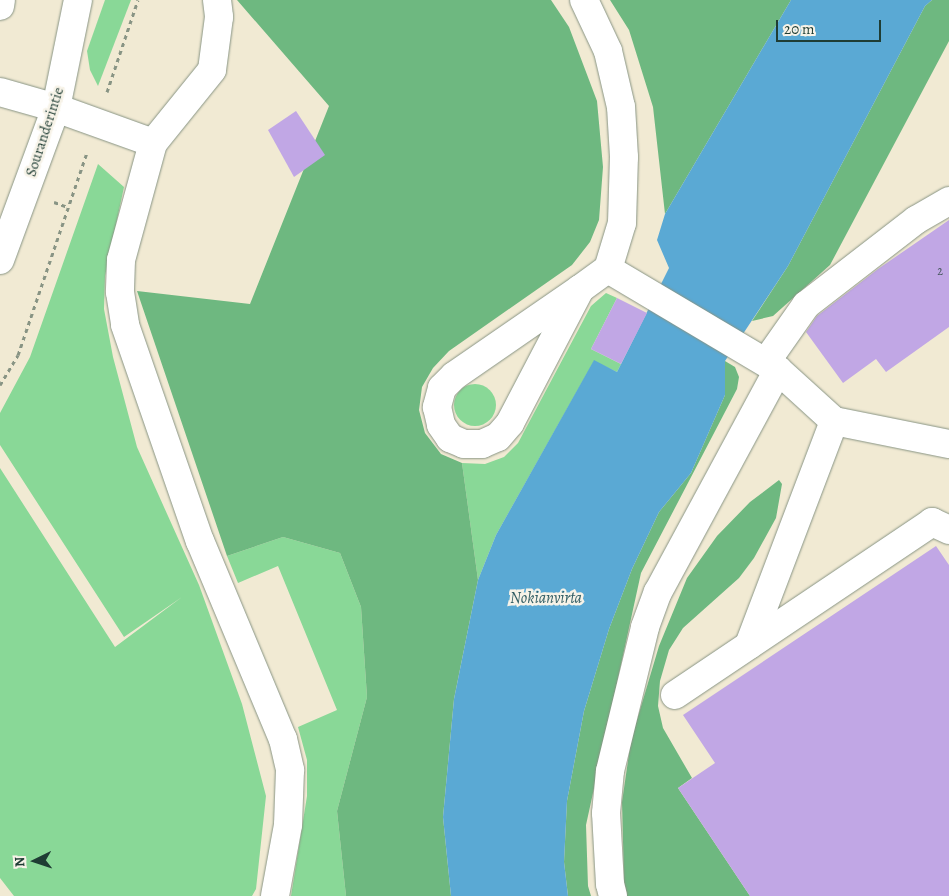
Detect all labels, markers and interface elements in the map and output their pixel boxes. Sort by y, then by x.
scale bar [779,10,884,42]
text: 20 m [784,19,815,39]
street label: Souranderintie [22,85,68,179]
house number: 2 [937,265,943,279]
water label: Nokianvirta [510,588,582,608]
north arrow [10,836,60,886]
text: N [10,856,29,868]

